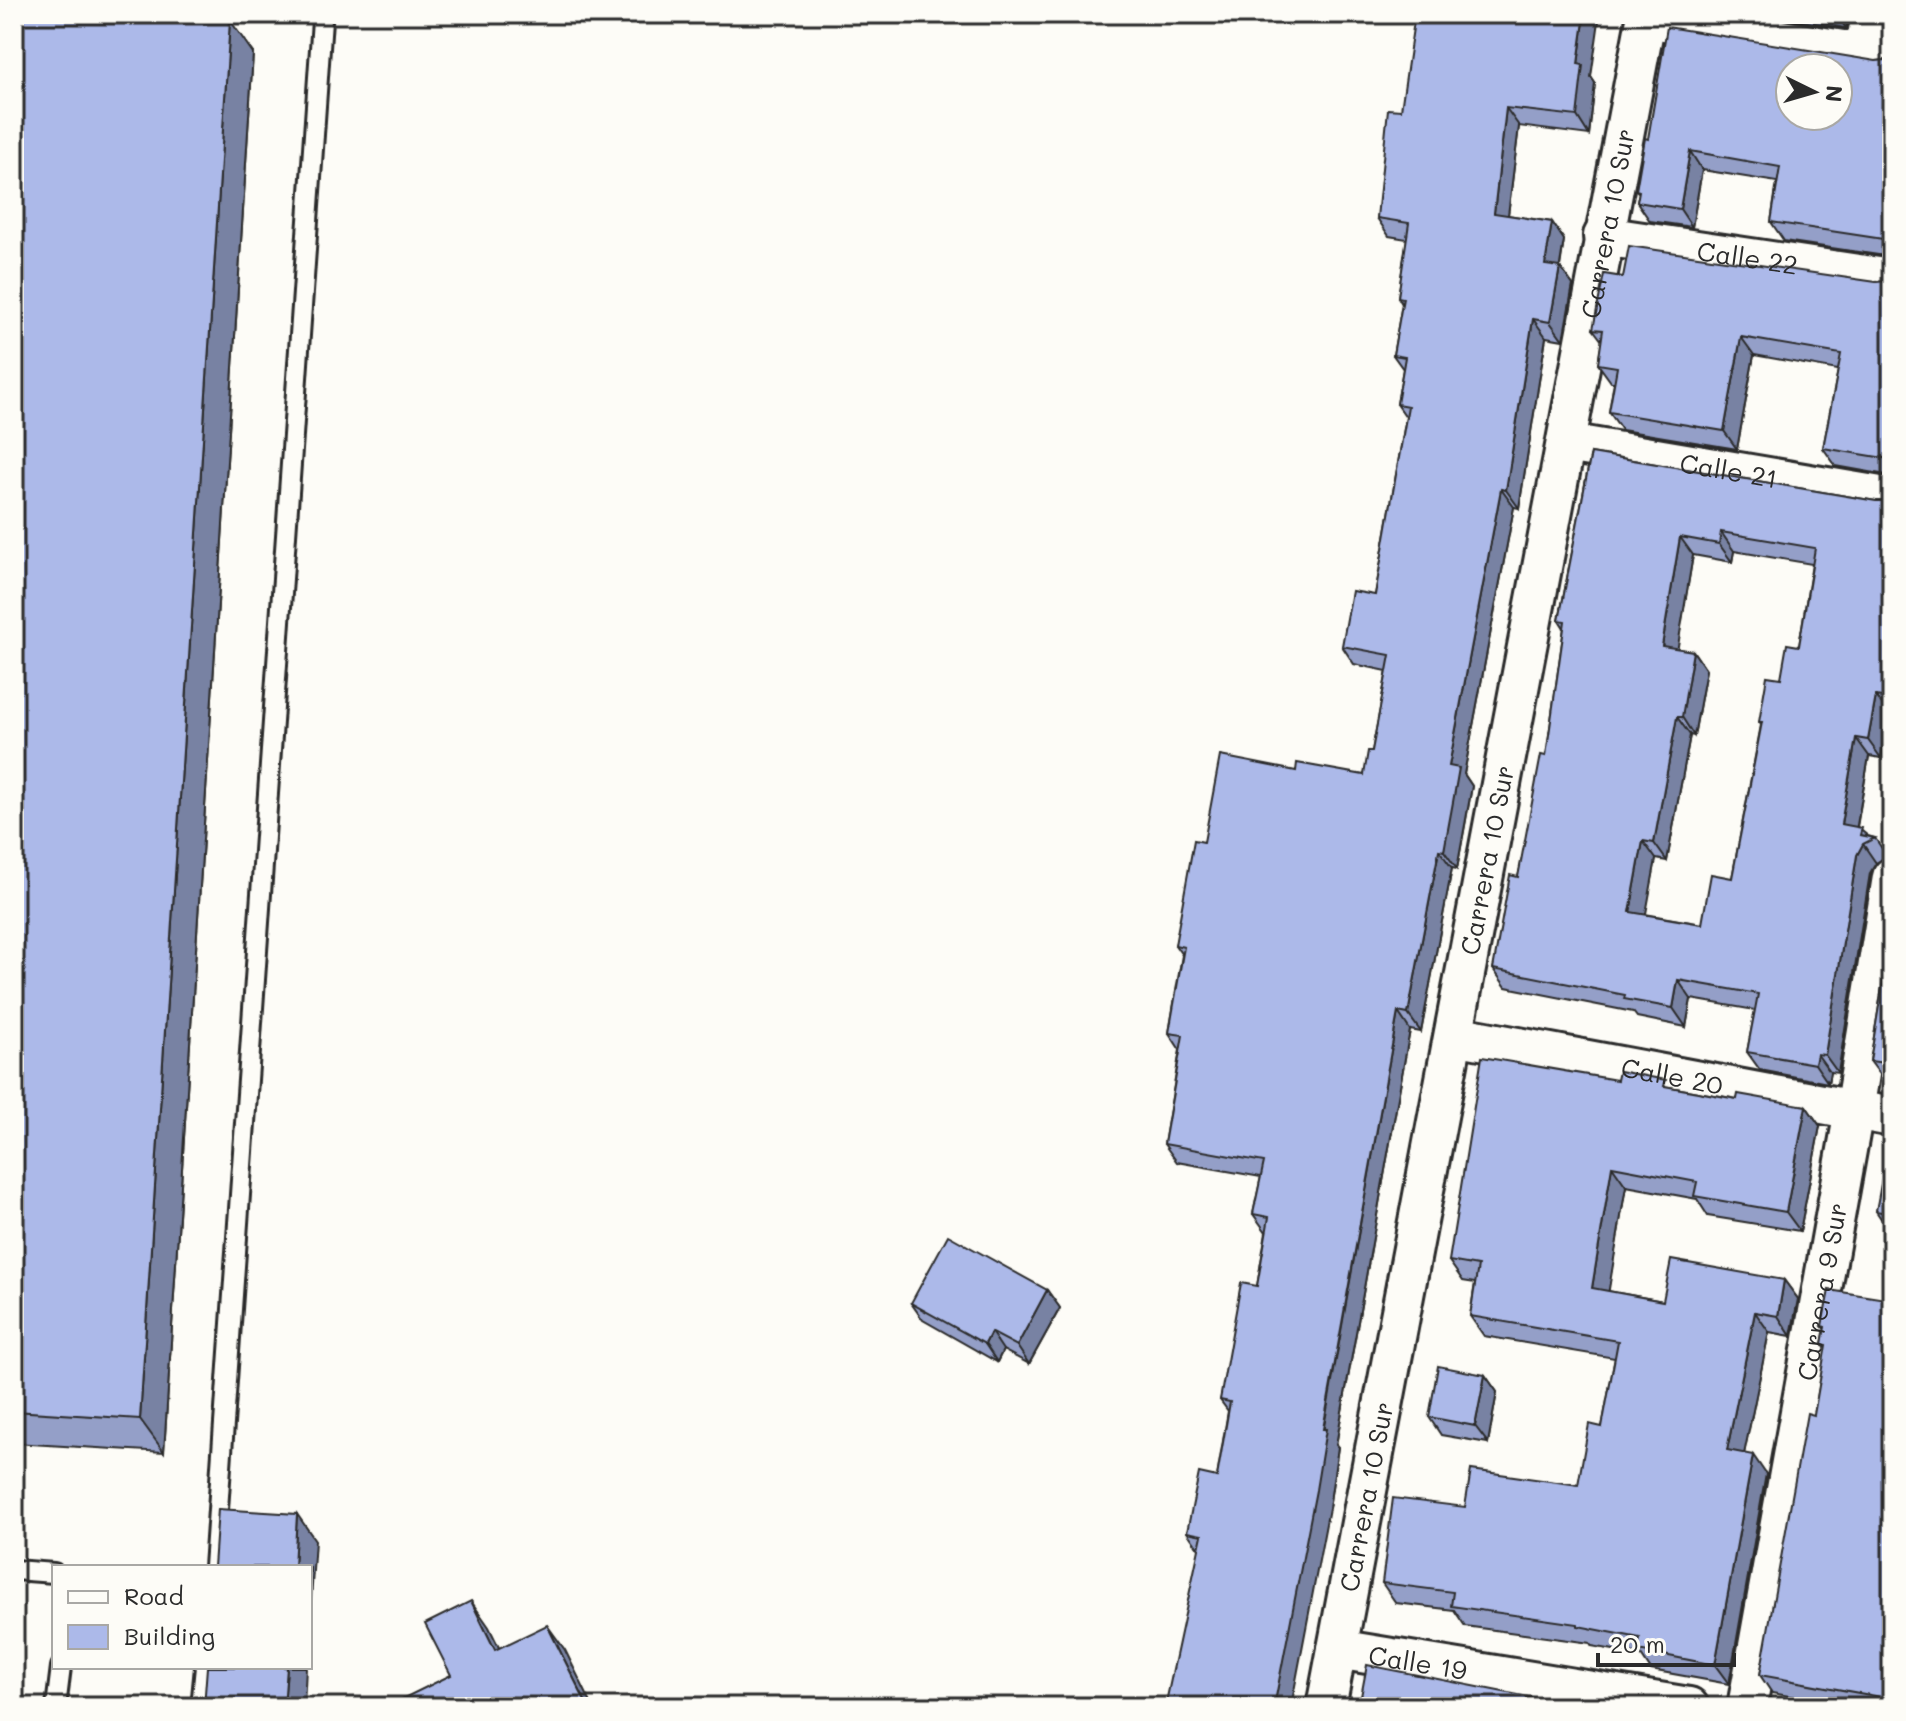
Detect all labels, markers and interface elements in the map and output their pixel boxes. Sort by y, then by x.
north arrow [1774,52,1854,132]
text: N [1819,84,1850,103]
street label: Carrera 10 Sur [1573,126,1642,321]
street label: Calle 22 [1695,233,1800,282]
street label: Calle 21 [1677,445,1780,495]
street label: Carrera 10 Sur [1452,762,1521,958]
street label: Calle 20 [1619,1050,1726,1102]
street label: Carrera 9 Sur [1789,1200,1854,1383]
street label: Carrera 10 Sur [1331,1399,1401,1595]
legend [52,1565,312,1669]
text: Road [124,1580,184,1611]
scale bar [1598,1617,1734,1667]
text: Building [124,1620,215,1651]
text: 20 m [1610,1628,1665,1659]
street label: Calle 19 [1366,1637,1470,1687]

